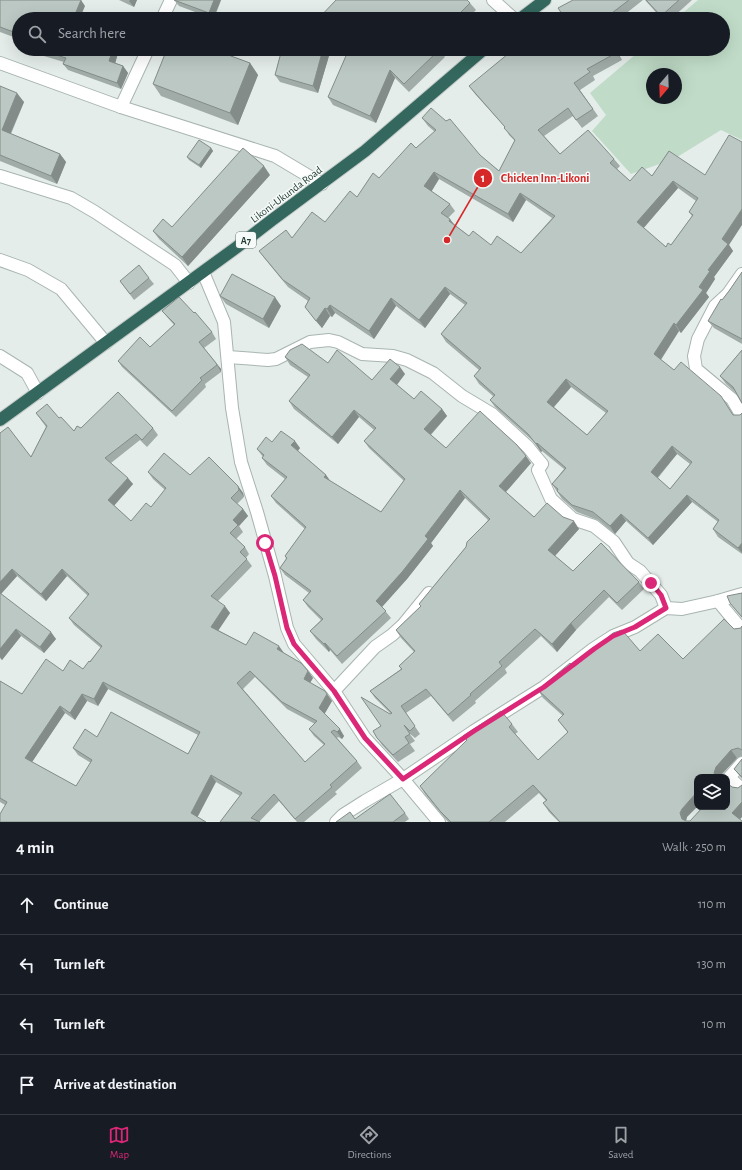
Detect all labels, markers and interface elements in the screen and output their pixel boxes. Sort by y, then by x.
search box [12,12,730,56]
icon: search [26,23,48,45]
text: Search here [58,26,126,41]
north arrow [646,68,682,104]
street label: Likoni-Ukunda Road [249,164,324,225]
callout: Chicken Inn-Likoni [473,166,598,190]
text: 1 [481,172,485,184]
text: Chicken Inn-Likoni [501,172,589,184]
road number: A7 [236,232,256,248]
route start [256,534,274,552]
route end [642,574,660,592]
map controls [694,774,730,810]
button: layers [694,774,730,810]
text: 4 min [16,839,54,856]
text: Walk · 250 m [662,841,726,854]
icon: ahead [16,894,38,916]
text: Continue [54,897,109,912]
text: 110 m [698,898,726,911]
icon: left [16,954,38,976]
text: Turn left [54,957,105,972]
text: 130 m [697,958,726,971]
icon: left [16,1014,38,1036]
text: Turn left [54,1017,105,1032]
text: 10 m [702,1018,726,1031]
icon: arrive [16,1074,38,1096]
text: Arrive at destination [54,1077,177,1092]
tab: Map [108,1124,130,1161]
tab: Directions [347,1124,391,1161]
tab: Saved [608,1124,633,1161]

